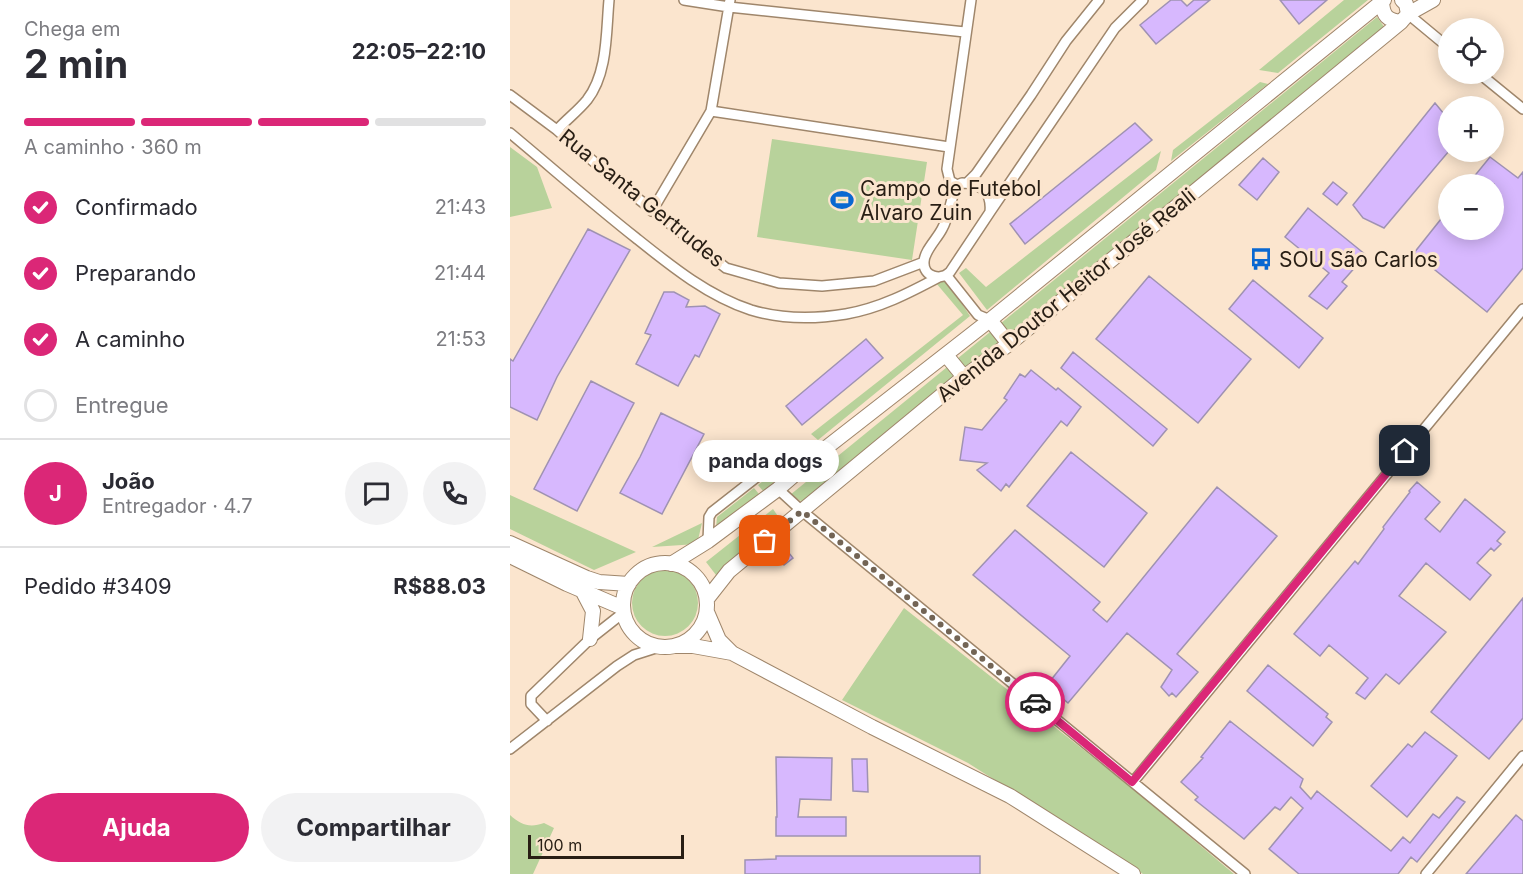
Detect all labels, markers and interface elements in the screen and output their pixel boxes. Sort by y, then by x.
text: Chega em [24,17,120,41]
map controls [1438,18,1504,240]
button: locate [1438,18,1504,84]
text: 22:05–22:10 [352,38,486,64]
text: 2 min [24,40,128,87]
button: + [1438,96,1504,162]
street label: Rua Santa Gertrudes [554,124,730,272]
text: A caminho · 360 m [24,135,202,159]
button: − [1438,174,1504,240]
place label: Campo de Futebol Álvaro Zuin [860,176,1041,225]
street label: Avenida Doutor Heitor José Reali [932,183,1200,407]
sports icon: Campo de Futebol Álvaro Zuin [829,187,855,213]
icon: check [24,191,57,224]
text: Confirmado [75,194,198,220]
text: 21:43 [435,195,486,219]
bus stop icon: SOU São Carlos [1248,246,1274,272]
place label: SOU São Carlos [1279,247,1438,272]
icon: check [24,257,57,290]
text: Preparando [75,260,196,286]
text: 21:44 [434,261,486,285]
icon: check [24,323,57,356]
text: A caminho [75,326,185,352]
text: 21:53 [435,327,486,351]
text: Entregue [75,392,169,418]
pin [1379,425,1430,476]
icon: home [1388,434,1421,467]
callout: panda dogs [692,439,838,481]
text: panda dogs [708,449,823,473]
button: chat [345,462,408,525]
button: phone [423,462,486,525]
text: João [102,468,155,494]
text: J [49,480,62,506]
text: Entregador · 4.7 [102,494,253,518]
pin [739,515,790,566]
icon: bag [748,524,781,557]
text: Pedido #3409 [24,573,172,599]
text: R$88.03 [393,573,486,599]
courier [1005,672,1065,732]
icon: car [1019,686,1052,719]
button: Ajuda [24,793,249,862]
button: Compartilhar [261,793,486,862]
scale bar [528,832,684,860]
text: 100 m [537,835,582,855]

